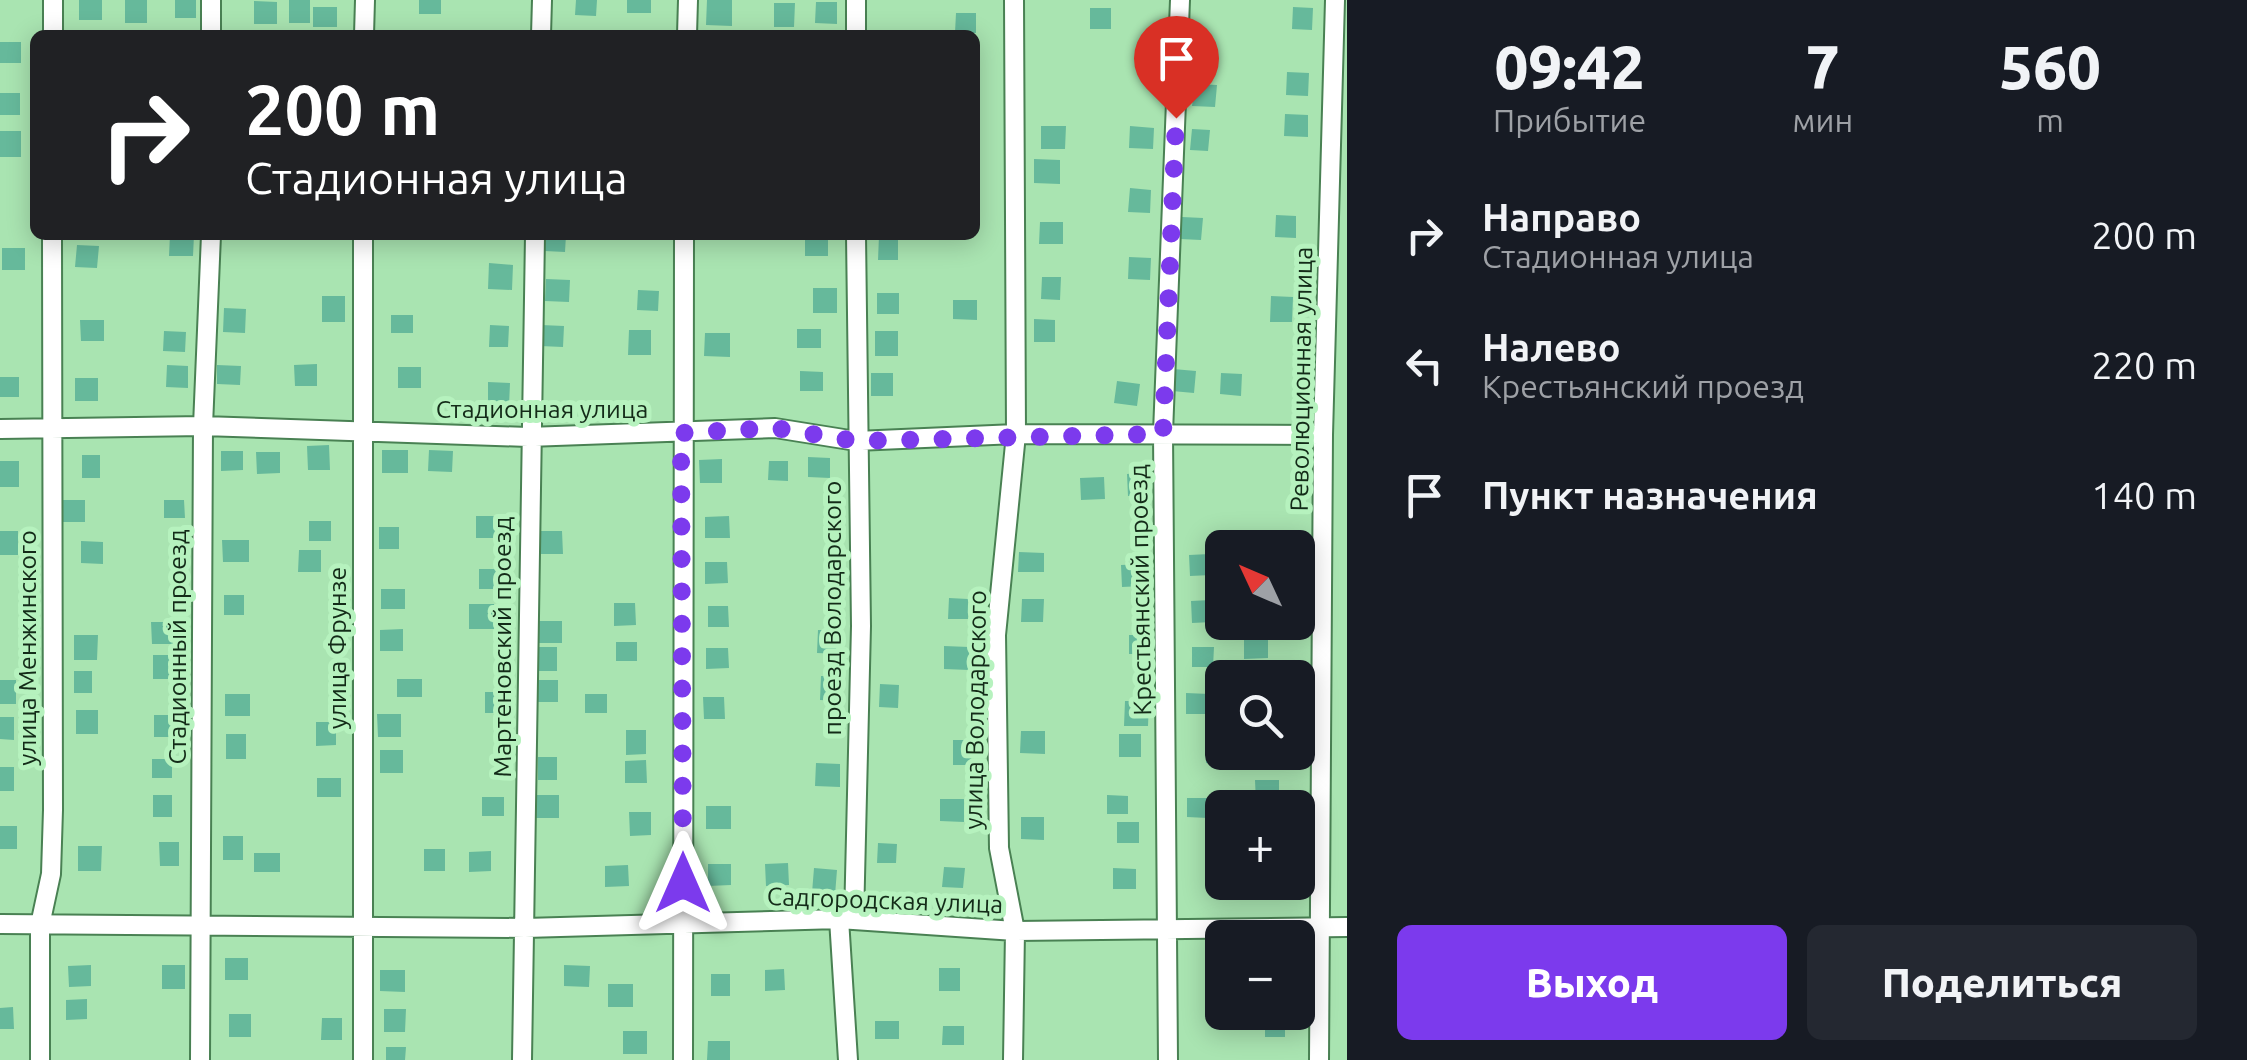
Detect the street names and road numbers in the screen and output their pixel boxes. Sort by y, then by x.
street label: Революционная улица [1285,246,1317,512]
street label: Стадионная улица [436,395,648,423]
street label: Крестьянский проезд [1124,464,1156,716]
street label: проезд Володарского [818,481,846,735]
street label: Мартеновский проезд [488,517,516,777]
street label: Стадионный проезд [163,529,191,765]
street label: улица Менжинского [13,530,41,766]
street label: улица Фрунзе [323,567,351,729]
street label: улица Володарского [959,590,991,830]
street label: Садгородская улица [766,882,1004,918]

